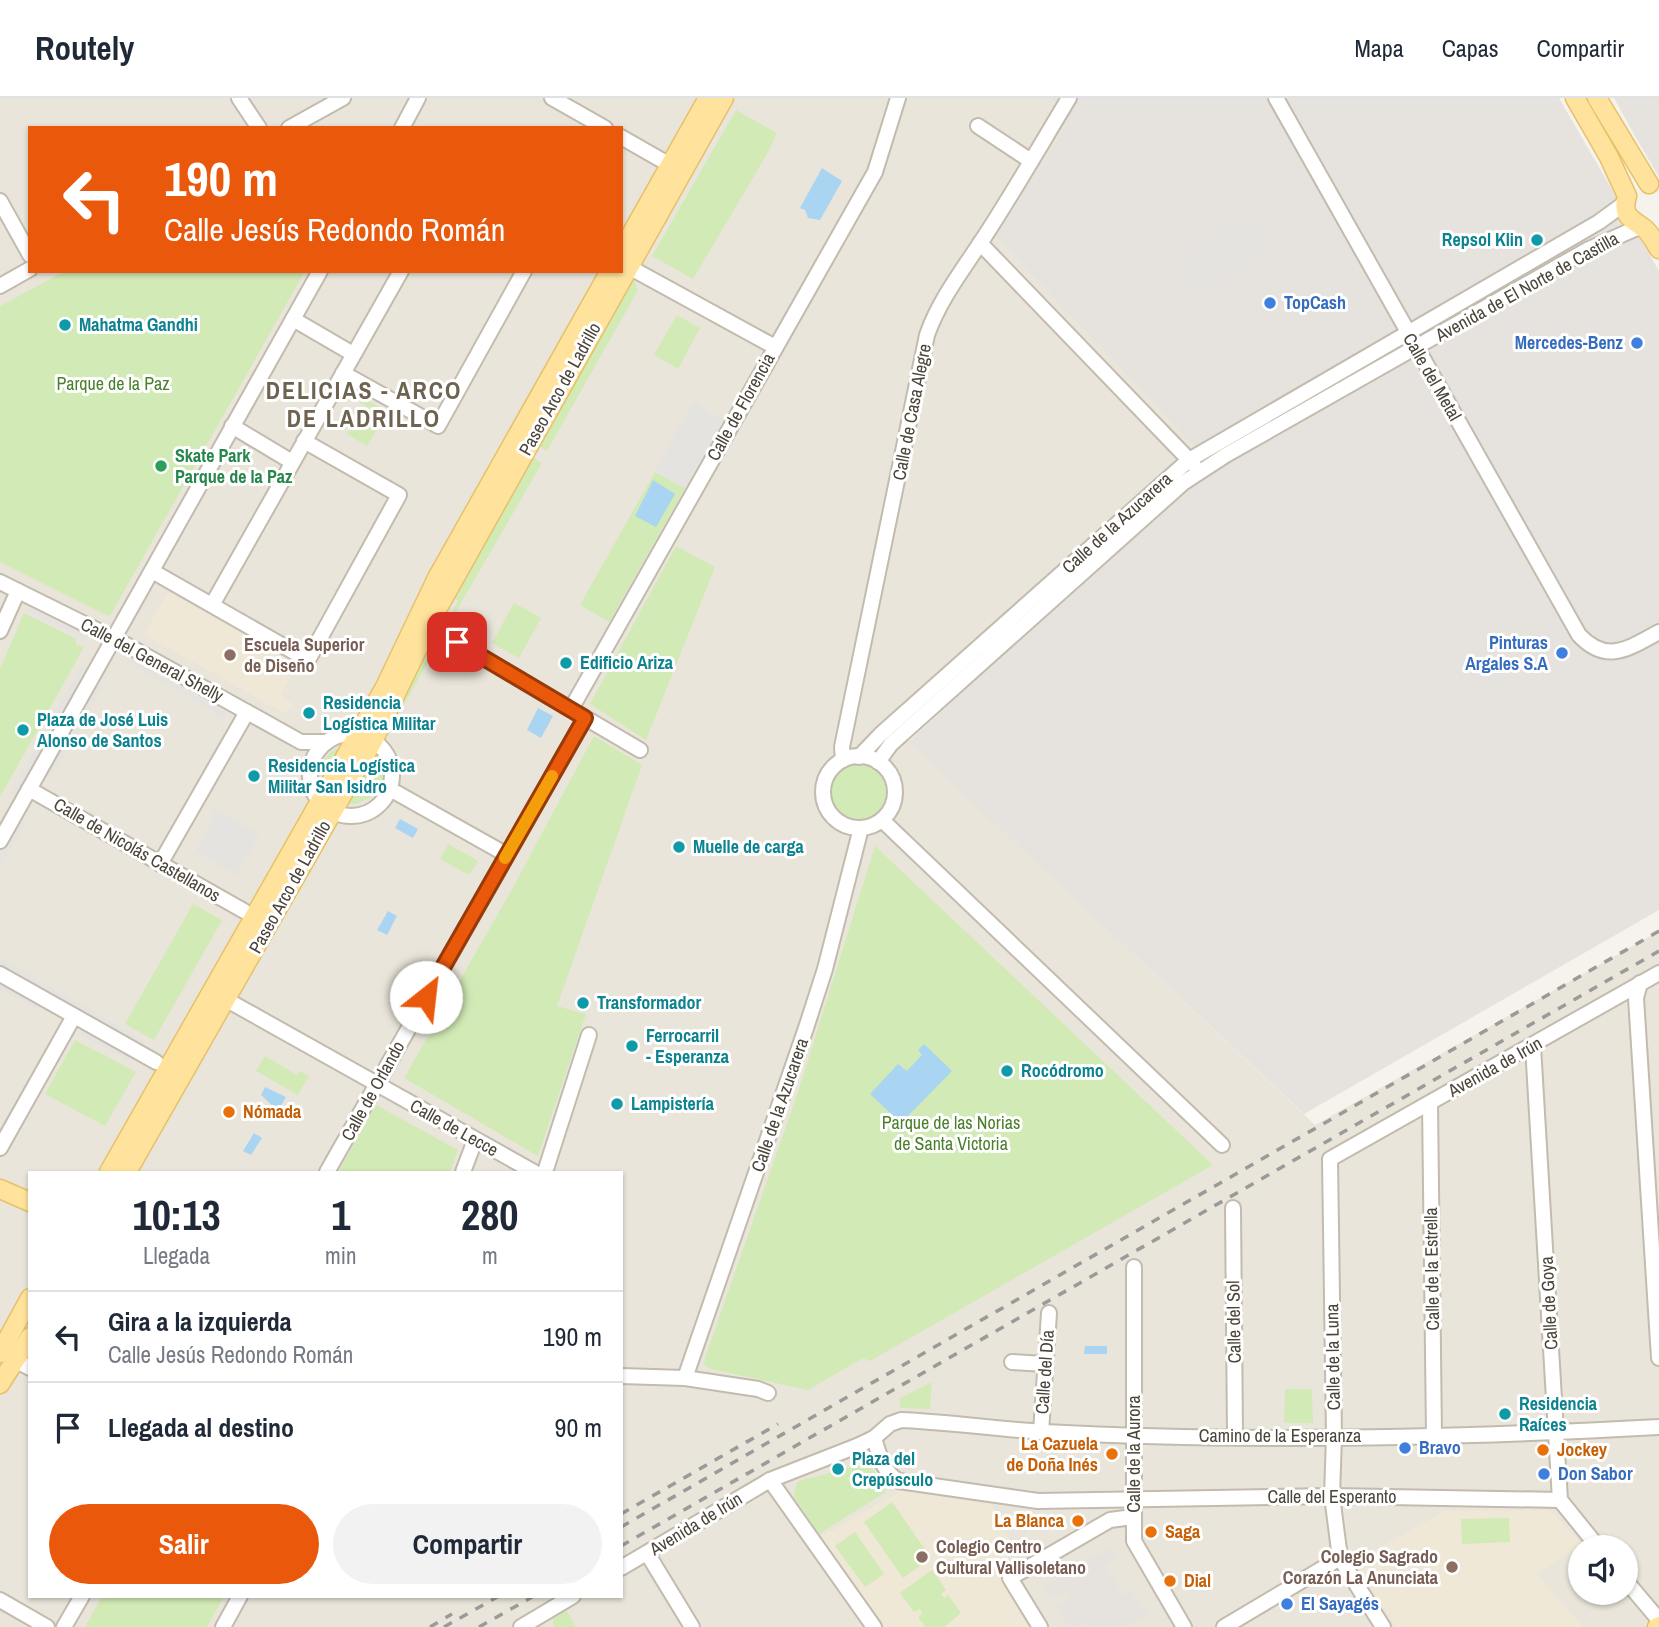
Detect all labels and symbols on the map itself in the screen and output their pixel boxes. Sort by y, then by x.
street label: Avenida de El Norte de Castilla [1430,226,1623,348]
place label: Repsol Klin [1442,227,1523,252]
marker: Repsol Klin [1529,232,1545,248]
place label: TopCash [1284,290,1346,315]
marker: TopCash [1262,295,1278,311]
place label: Mahatma Gandhi [79,312,198,337]
marker: Mahatma Gandhi [57,317,73,333]
street label: Paseo Arco de Ladrillo [513,318,607,460]
street label: Calle del Metal [1397,328,1468,425]
place label: Mercedes-Benz [1515,330,1624,355]
marker: Mercedes-Benz [1629,335,1645,351]
street label: Calle de Casa Alegre [886,341,937,482]
street label: Calle de Florencia [701,348,781,465]
park label: Parque de la Paz [56,371,170,396]
district label: DELICIAS - ARCO DE LADRILLO [266,374,462,434]
place label: Skate Park Parque de la Paz [175,443,293,489]
marker: Skate Park Parque de la Paz [153,458,169,474]
street label: Calle de la Azucarera [1056,466,1177,579]
street label: Calle del General Shelly [76,611,229,708]
pin [427,612,487,672]
place label: Pinturas Argales S.A [1465,630,1548,676]
place label: Escuela Superior de Diseño [244,632,365,678]
marker: Pinturas Argales S.A [1554,645,1570,661]
marker: Escuela Superior de Diseño [222,647,238,663]
place label: Edificio Ariza [580,650,674,675]
marker: Edificio Ariza [558,655,574,671]
place label: Residencia Logística Militar [323,690,436,736]
marker: Residencia Logística Militar [301,705,317,721]
place label: Plaza de José Luis Alonso de Santos [37,707,168,753]
marker: Plaza de José Luis Alonso de Santos [15,722,31,738]
place label: Residencia Logística Militar San Isidro [268,753,416,799]
marker: Residencia Logística Militar San Isidro [246,768,262,784]
street label: Calle de Nicolás Castellanos [49,792,225,908]
street label: Paseo Arco de Ladrillo [243,816,337,958]
place label: Muelle de carga [693,834,805,859]
marker: Muelle de carga [671,839,687,855]
position arrow [389,960,463,1034]
place label: Transformador [597,990,701,1015]
marker: Transformador [575,995,591,1011]
place label: Ferrocarril - Esperanza [646,1023,730,1069]
street label: Avenida de Irún [1442,1030,1546,1103]
street label: Calle de la Azucarera [745,1034,814,1175]
street label: Calle de Orlando [335,1036,410,1145]
marker: Ferrocarril - Esperanza [624,1038,640,1054]
place label: Rocódromo [1021,1058,1104,1083]
marker: Rocódromo [999,1063,1015,1079]
place label: Lampistería [631,1091,715,1116]
street label: Calle de Lecce [405,1093,503,1162]
marker: Lampistería [609,1096,625,1112]
place label: Nómada [243,1099,302,1124]
marker: Nómada [221,1104,237,1120]
park label: Parque de las Norias de Santa Victoria [882,1110,1020,1156]
street label: Calle de la Estrella [1418,1207,1445,1331]
street label: Calle de Goya [1534,1256,1563,1350]
street label: Calle del Sol [1220,1280,1247,1364]
street label: Calle de la Luna [1319,1303,1346,1411]
street label: Calle del Día [1029,1329,1060,1415]
place label: Residencia Raíces [1519,1391,1598,1437]
street label: Calle de la Aurora [1121,1395,1146,1513]
marker: Residencia Raíces [1497,1406,1513,1422]
street label: Camino de la Esperanza [1199,1423,1361,1448]
place label: La Cazuela de Doña Inés [1006,1431,1099,1477]
place label: Bravo [1419,1435,1461,1460]
place label: Jockey [1557,1437,1608,1462]
marker: Bravo [1397,1440,1413,1456]
marker: Jockey [1535,1442,1551,1458]
place label: Plaza del Crepúsculo [852,1446,933,1492]
marker: La Cazuela de Doña Inés [1104,1446,1120,1462]
marker: Plaza del Crepúsculo [830,1461,846,1477]
place label: Don Sabor [1558,1461,1633,1486]
marker: Don Sabor [1536,1466,1552,1482]
street label: Calle del Esperanto [1268,1484,1396,1509]
street label: Avenida de Irún [644,1486,747,1562]
place label: La Blanca [994,1508,1065,1533]
marker: La Blanca [1070,1513,1086,1529]
place label: Saga [1165,1519,1201,1544]
marker: Saga [1143,1524,1159,1540]
place label: Colegio Centro Cultural Vallisoletano [936,1534,1086,1580]
place label: Colegio Sagrado Corazón La Anunciata [1283,1544,1439,1590]
marker: Colegio Centro Cultural Vallisoletano [914,1549,930,1565]
marker: Colegio Sagrado Corazón La Anunciata [1444,1559,1460,1575]
place label: Dial [1184,1568,1211,1593]
marker: Dial [1162,1573,1178,1589]
place label: El Sayagés [1301,1591,1379,1616]
marker: El Sayagés [1279,1596,1295,1612]

